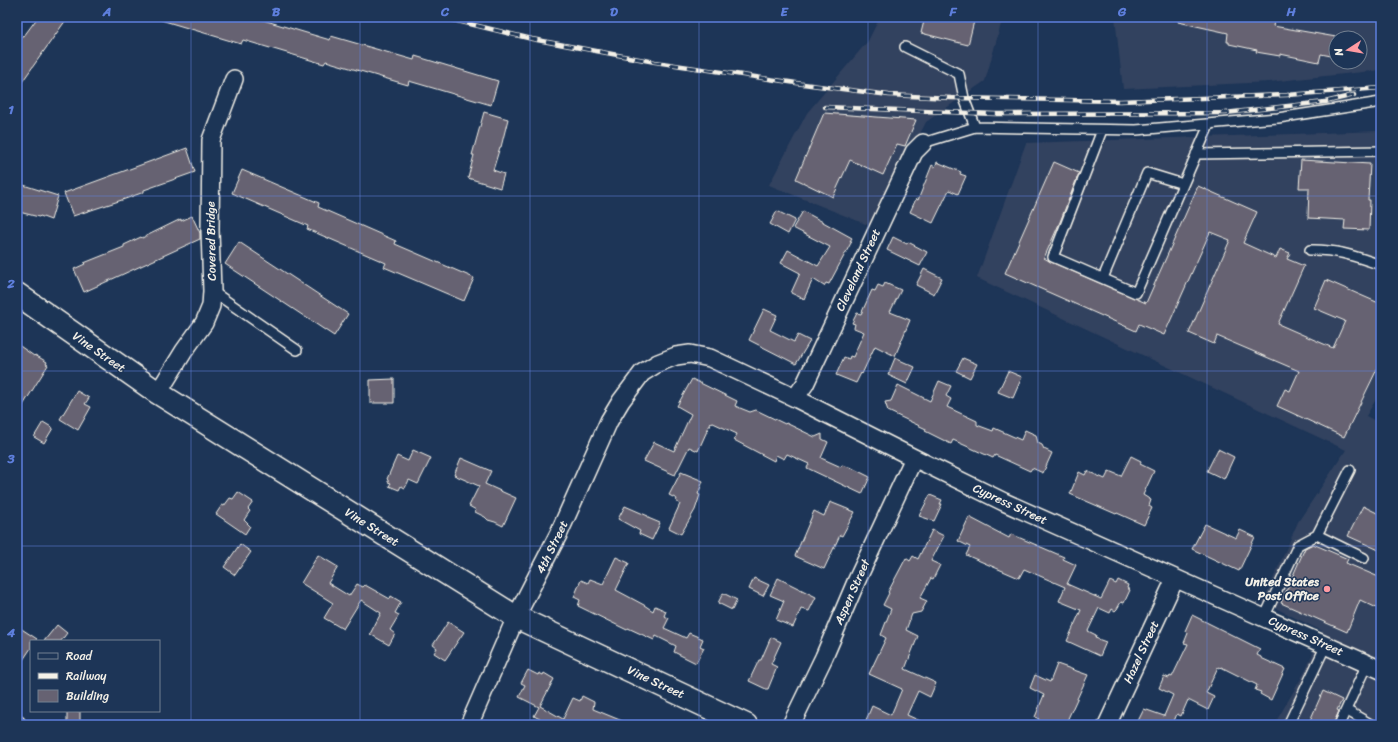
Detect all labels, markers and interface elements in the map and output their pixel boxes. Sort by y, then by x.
text: A [102,0,111,23]
text: B [272,0,281,23]
text: C [440,0,450,23]
text: D [610,0,618,23]
text: E [780,0,789,23]
text: F [948,0,957,23]
text: G [1117,0,1127,23]
text: H [1285,0,1296,23]
north arrow [1328,30,1368,70]
text: N [1329,46,1349,59]
text: 1 [8,98,14,121]
street label: Covered Bridge [199,201,223,281]
street label: Cleveland Street [829,225,887,315]
text: 2 [6,272,15,295]
street label: Vine Street [68,325,130,379]
text: 3 [6,447,15,470]
street label: Cypress Street [969,477,1051,531]
street label: Vine Street [340,501,404,553]
street label: 4th Street [530,517,574,577]
street label: Aspen Street [827,554,877,629]
place label: United States Post Office [1245,571,1320,607]
marker: United States Post Office [1322,584,1332,594]
street label: Cypress Street [1265,610,1347,662]
street label: Hazel Street [1117,617,1165,687]
text: 4 [6,621,16,644]
legend [30,640,160,712]
text: Road [66,645,93,667]
street label: Vine Street [624,659,688,705]
text: Railway [66,665,107,687]
text: Building [66,685,109,707]

